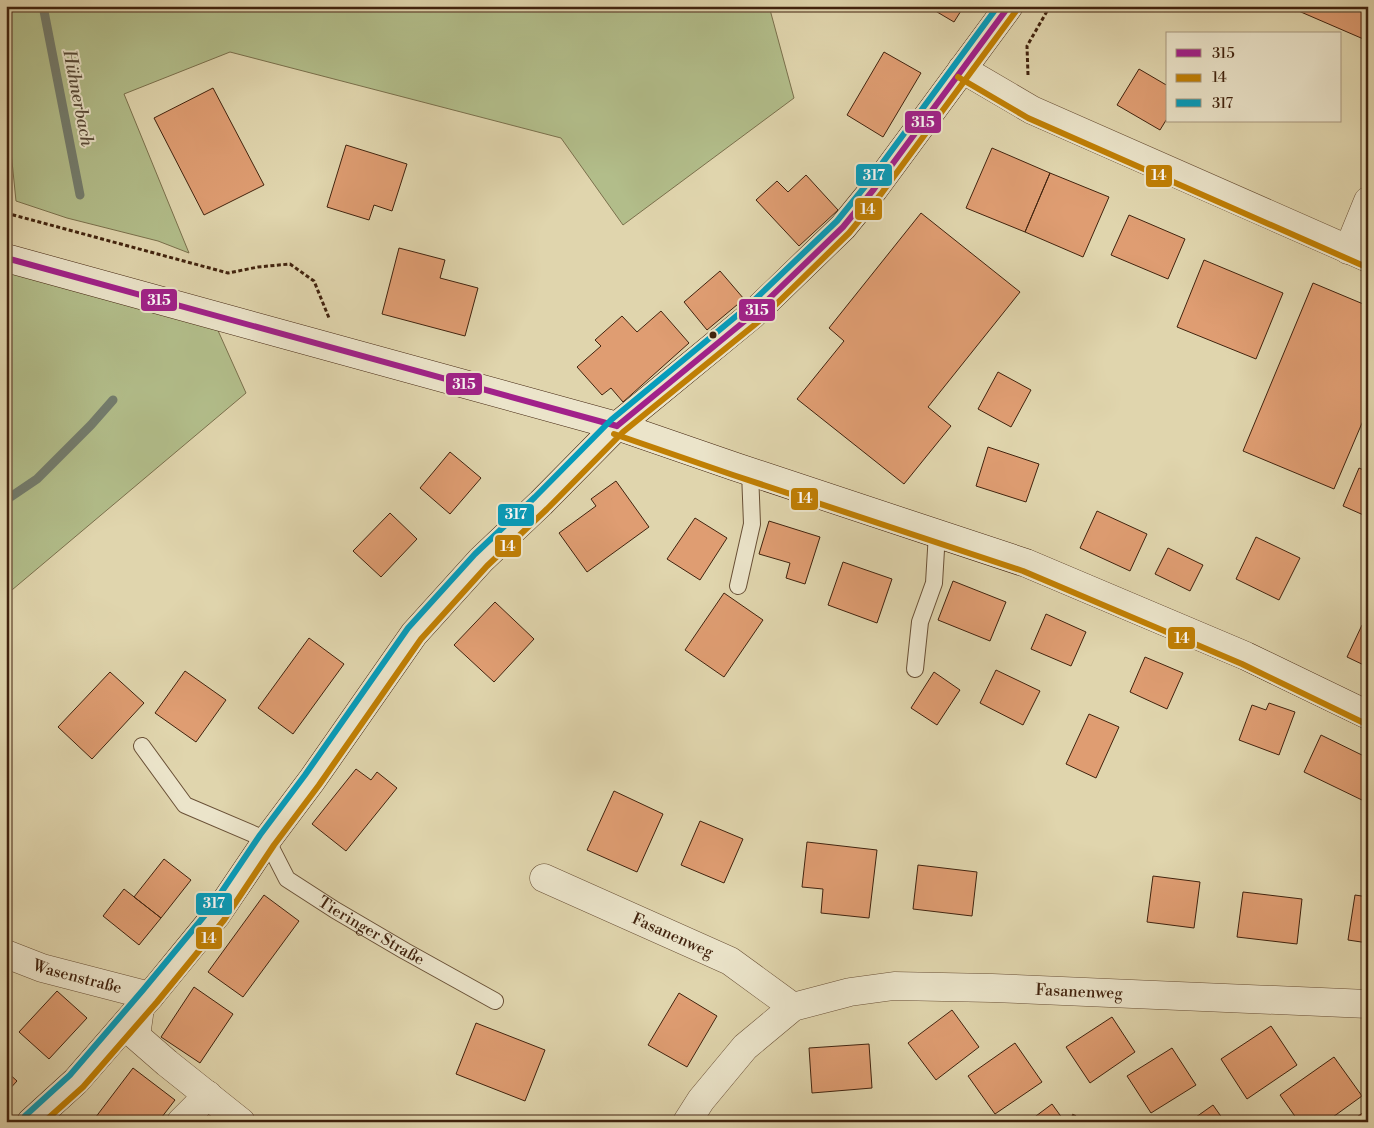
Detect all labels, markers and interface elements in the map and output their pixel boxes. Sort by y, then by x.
legend [1166,32,1342,122]
text: 315 [1212,44,1235,63]
water label: Hühnerbach [57,47,99,149]
text: 14 [1212,68,1227,87]
text: 317 [1212,94,1234,113]
line badge: 315 [904,110,942,134]
text: 315 [911,114,935,132]
line badge: 317 [855,163,893,187]
line badge: 14 [1145,164,1173,188]
text: 317 [863,167,886,185]
text: 14 [1151,167,1167,185]
line badge: 14 [854,197,883,221]
text: 14 [860,201,876,219]
line badge: 315 [140,288,178,312]
text: 315 [147,292,171,310]
line badge: 315 [738,298,776,322]
text: 315 [745,302,769,320]
unlabelled marker [708,330,718,340]
line badge: 315 [445,372,483,396]
text: 315 [452,376,476,394]
line badge: 14 [790,487,819,511]
text: 14 [797,490,813,508]
line badge: 317 [497,503,535,527]
text: 317 [505,506,528,524]
line badge: 14 [494,534,522,558]
text: 14 [500,538,516,556]
line badge: 14 [1167,626,1196,650]
text: 14 [1174,630,1190,648]
line badge: 317 [195,892,233,916]
street label: Tieringer Straße [314,892,428,970]
text: 317 [203,895,226,913]
street label: Fasanenweg [629,909,717,963]
line badge: 14 [195,926,223,950]
text: 14 [201,930,217,948]
street label: Wasenstraße [29,955,124,998]
street label: Fasanenweg [1035,980,1124,1004]

